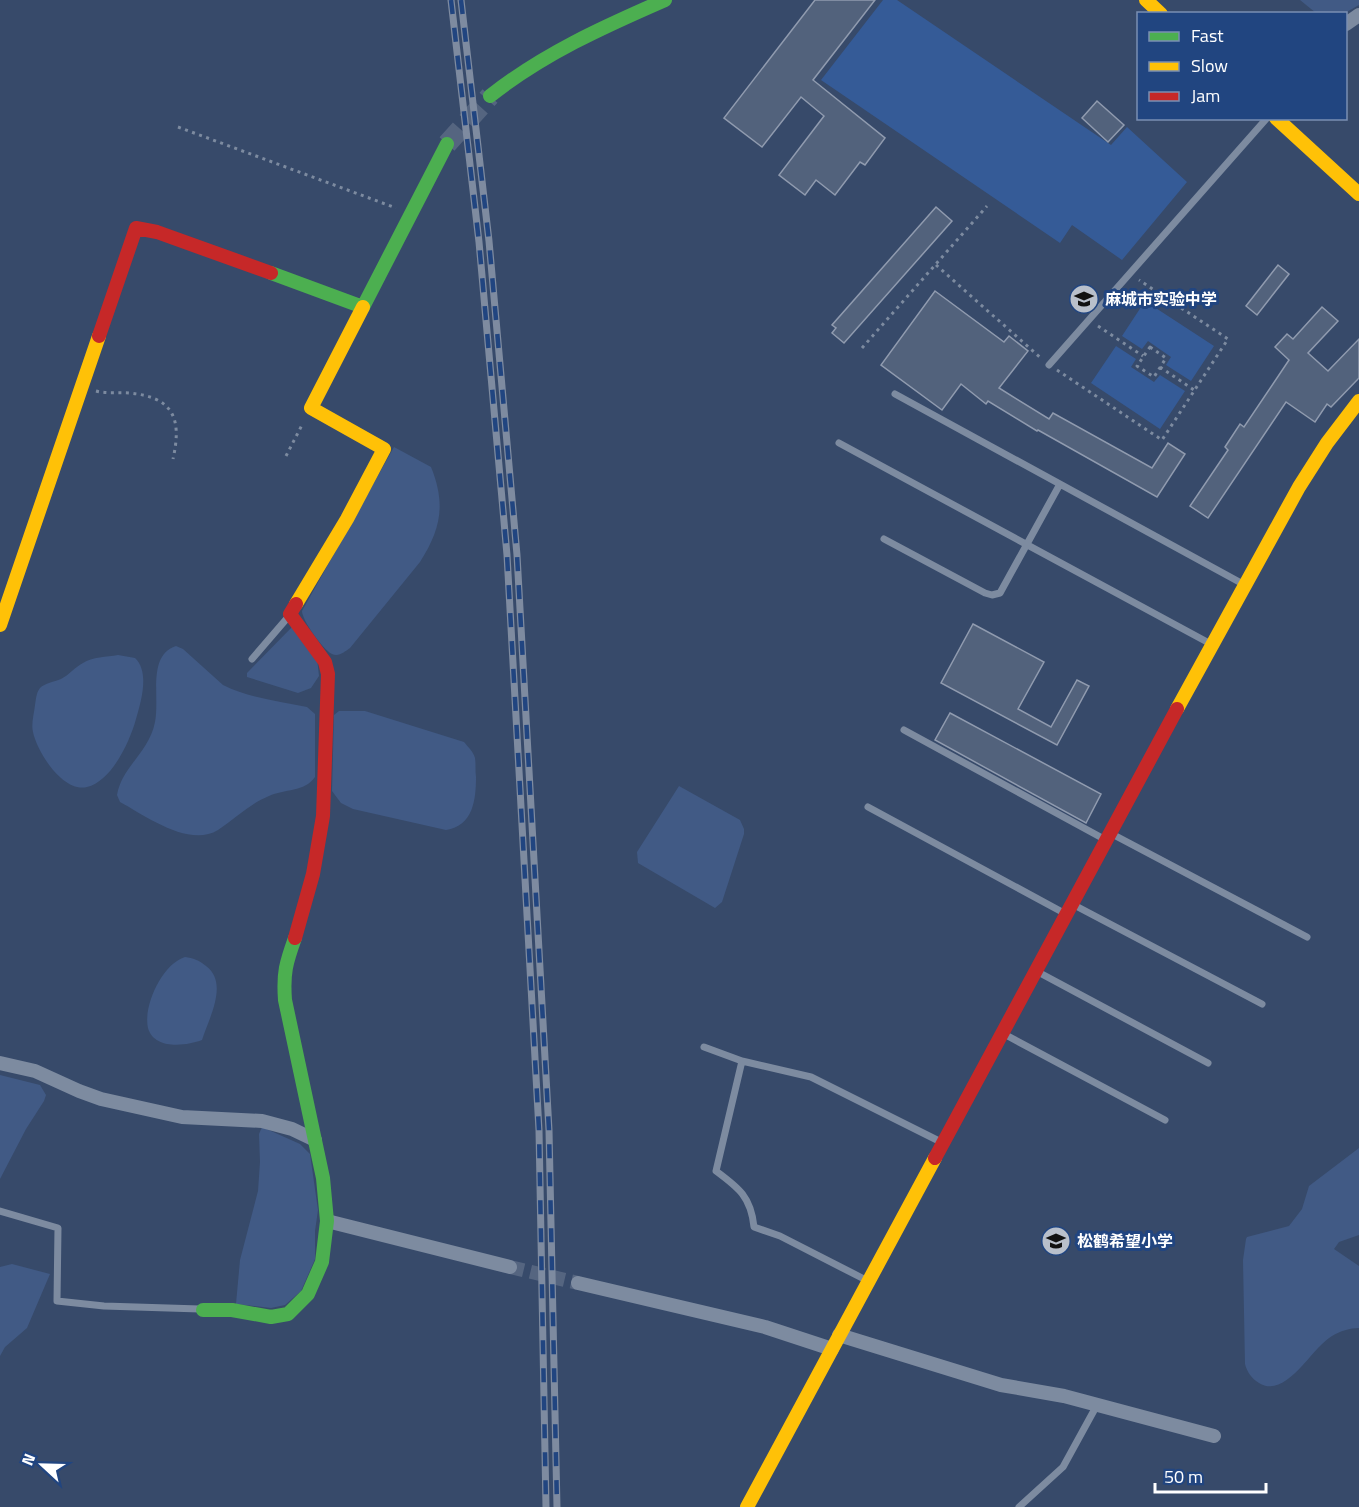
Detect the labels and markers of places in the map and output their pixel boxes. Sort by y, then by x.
school or university icon: 麻城市实验中学 [1068,283,1100,315]
place label: 麻城市实验中学 [1105,287,1217,311]
school or university icon: 松鹤希望小学 [1040,1225,1072,1257]
place label: 松鹤希望小学 [1077,1229,1173,1253]

